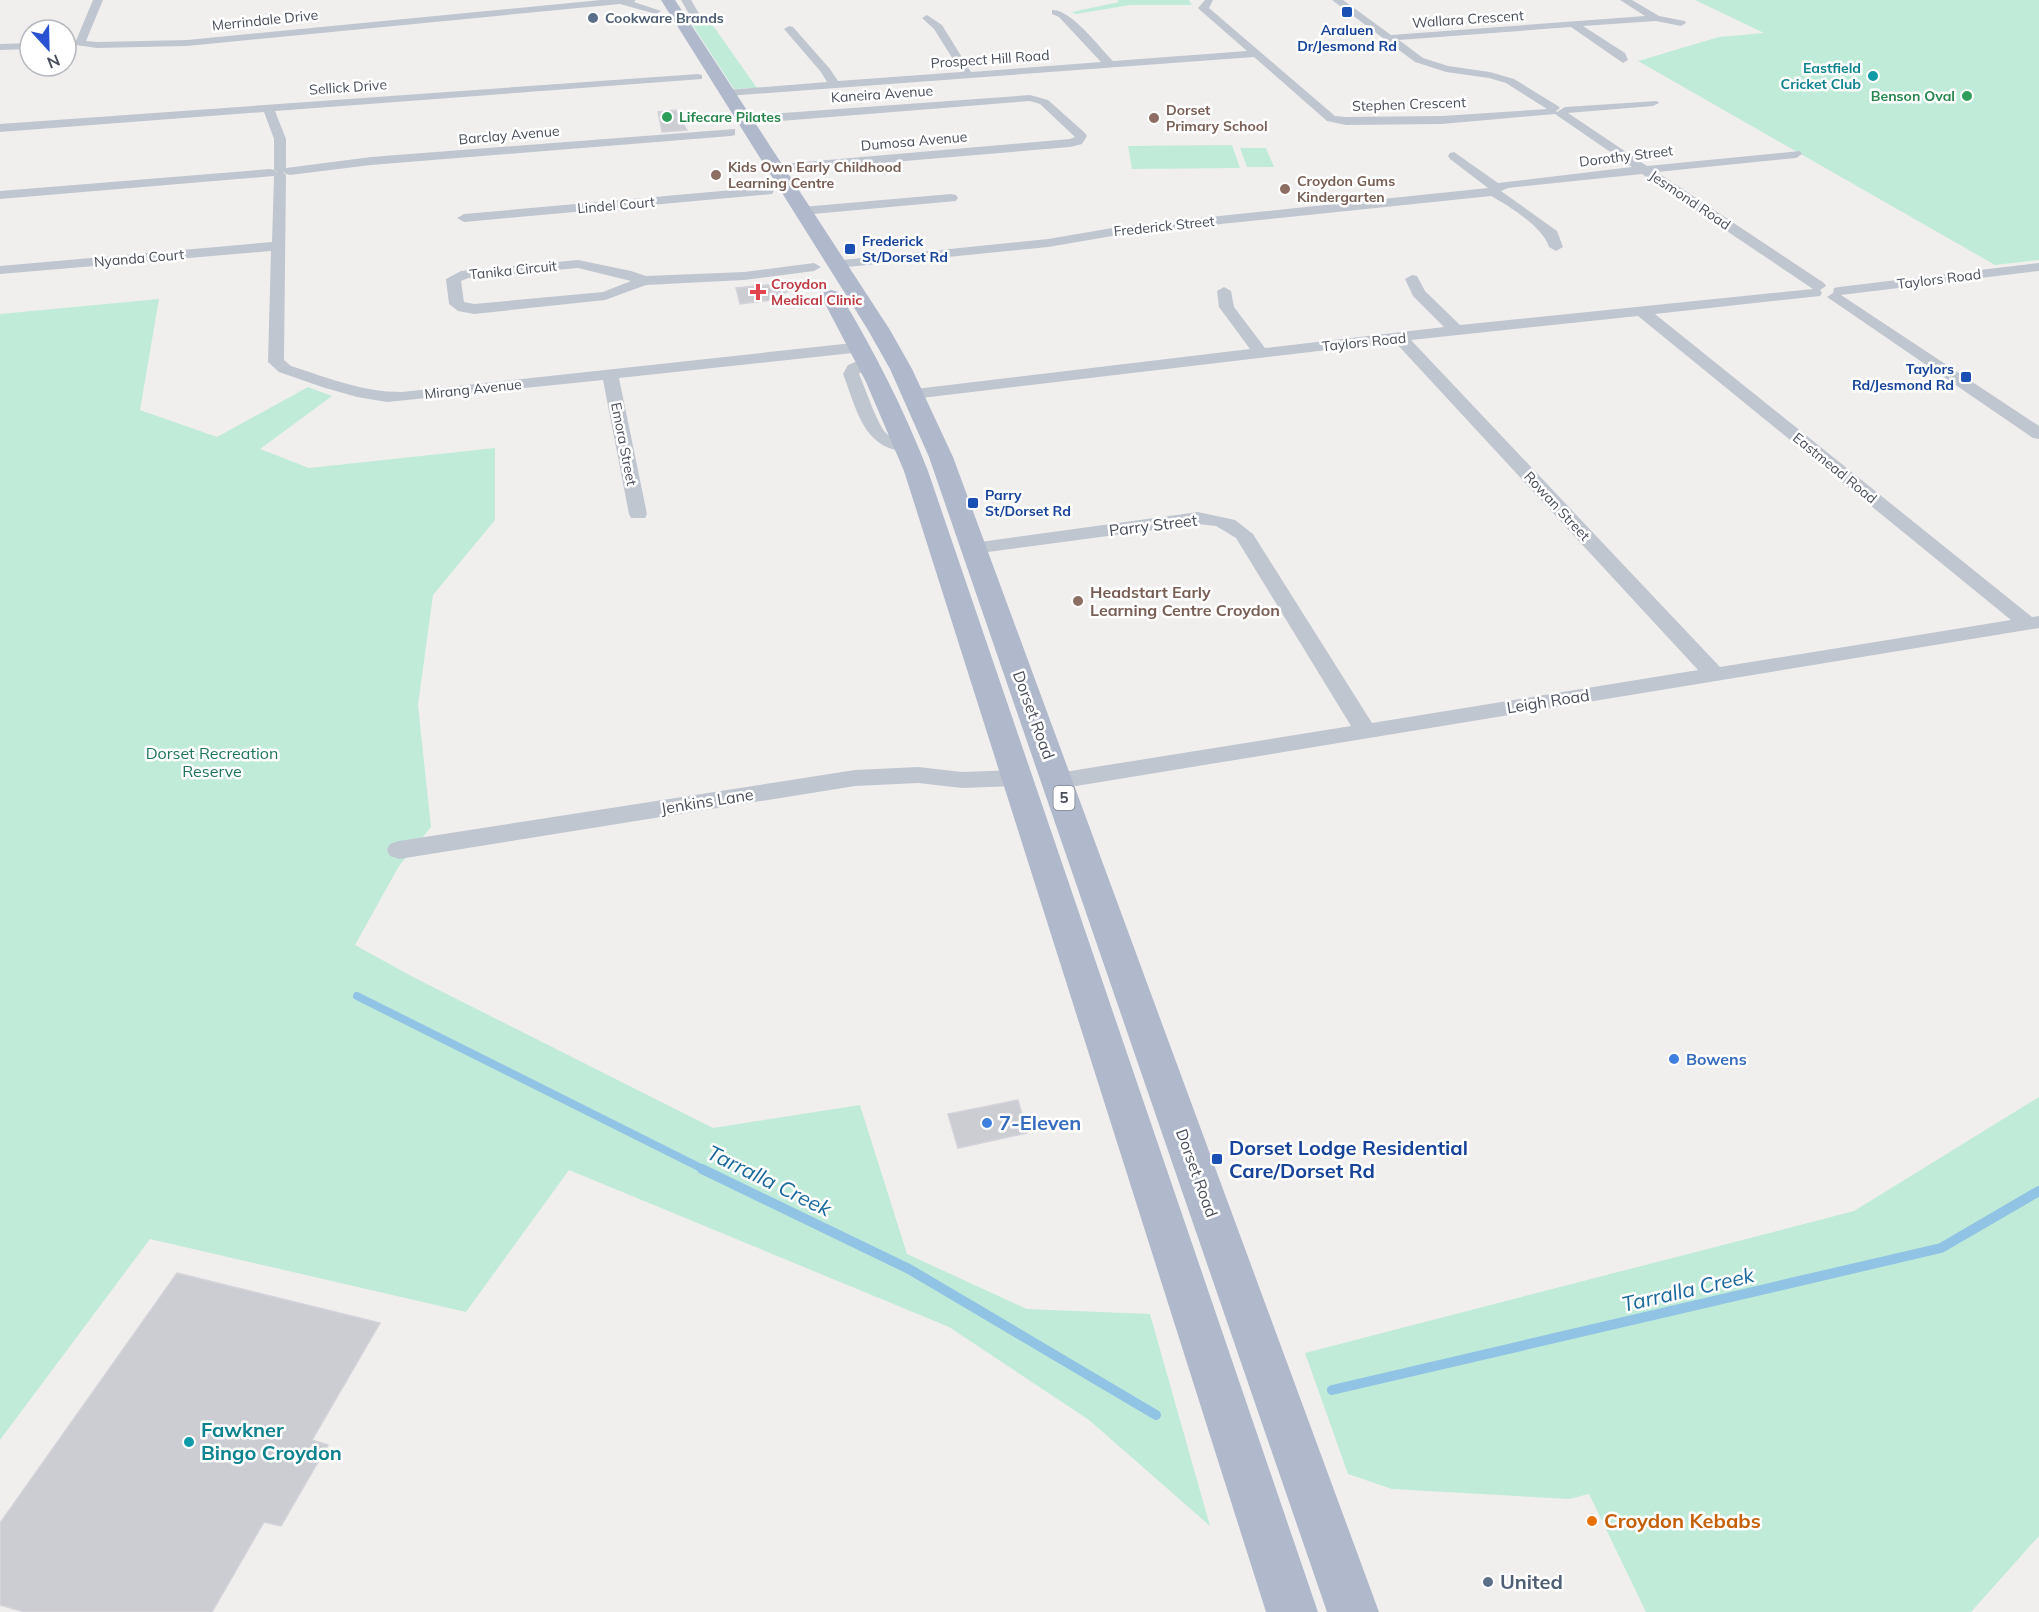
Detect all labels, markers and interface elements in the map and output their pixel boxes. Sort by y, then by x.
street label: Merrindale Drive [211,5,319,35]
marker: Araluen Dr/Jesmond Rd [1340,5,1354,19]
street label: Wallara Crescent [1412,6,1525,32]
place label: Cookware Brands [605,9,724,27]
marker: Cookware Brands [586,11,600,25]
north arrow [18,18,78,78]
place label: Araluen Dr/Jesmond Rd [1297,21,1397,55]
street label: Prospect Hill Road [930,46,1050,72]
text: N [44,50,63,73]
place label: Eastfield Cricket Club [1781,59,1861,93]
marker: Eastfield Cricket Club [1866,69,1880,83]
street label: Sellick Drive [308,75,388,99]
street label: Kaneira Avenue [830,81,934,107]
place label: Benson Oval [1871,87,1955,105]
marker: Benson Oval [1960,89,1974,103]
street label: Stephen Crescent [1352,93,1466,115]
place label: Dorset Primary School [1166,101,1268,135]
place label: Lifecare Pilates [679,108,781,126]
marker: Lifecare Pilates [660,110,674,124]
marker: Dorset Primary School [1147,111,1161,125]
street label: Barclay Avenue [458,122,560,148]
street label: Dumosa Avenue [860,127,968,155]
street label: Dorothy Street [1578,141,1674,171]
place label: Kids Own Early Childhood Learning Centre [728,158,901,192]
street label: Jesmond Road [1646,166,1734,234]
marker: Kids Own Early Childhood Learning Centre [709,168,723,182]
place label: Croydon Gums Kindergarten [1297,172,1395,206]
marker: Croydon Gums Kindergarten [1278,182,1292,196]
street label: Lindel Court [577,193,656,217]
street label: Frederick Street [1113,212,1215,240]
place label: Frederick St/Dorset Rd [862,232,948,266]
marker: Frederick St/Dorset Rd [843,242,857,256]
street label: Nyanda Court [93,245,185,271]
street label: Tanika Circuit [468,256,558,284]
street label: Taylors Road [1896,265,1982,293]
place label: Croydon Medical Clinic [771,275,862,309]
marker: Croydon Medical Clinic [749,283,767,301]
street label: Taylors Road [1321,329,1407,355]
place label: Taylors Rd/Jesmond Rd [1852,360,1954,394]
marker: Taylors Rd/Jesmond Rd [1959,370,1973,384]
street label: Mirang Avenue [423,375,523,403]
street label: Emora Street [607,401,641,487]
street label: Eastmead Road [1789,429,1881,507]
street label: Rowan Street [1520,468,1594,545]
place label: Parry St/Dorset Rd [985,486,1071,520]
marker: Parry St/Dorset Rd [966,496,980,510]
street label: Parry Street [1108,510,1199,540]
place label: Headstart Early Learning Centre Croydon [1090,582,1280,620]
marker: Headstart Early Learning Centre Croydon [1071,594,1085,608]
street label: Dorset Road [1009,668,1059,762]
street label: Leigh Road [1505,685,1591,717]
park label: Dorset Recreation Reserve [146,743,278,781]
street label: Jenkins Lane [659,784,755,818]
road number: 5 [1054,786,1074,810]
place label: Bowens [1686,1049,1747,1069]
marker: Bowens [1667,1052,1681,1066]
place label: 7-Eleven [999,1110,1081,1135]
marker: 7-Eleven [980,1116,994,1130]
street label: Dorset Road [1172,1126,1222,1220]
place label: Dorset Lodge Residential Care/Dorset Rd [1229,1135,1468,1183]
water label: Tarralla Creek [703,1139,837,1222]
marker: Dorset Lodge Residential Care/Dorset Rd [1210,1152,1224,1166]
water label: Tarralla Creek [1619,1261,1758,1317]
place label: Fawkner Bingo Croydon [201,1417,342,1465]
marker: Fawkner Bingo Croydon [182,1435,196,1449]
place label: Croydon Kebabs [1604,1508,1761,1533]
marker: Croydon Kebabs [1585,1514,1599,1528]
place label: United [1500,1569,1563,1594]
marker: United [1481,1575,1495,1589]

